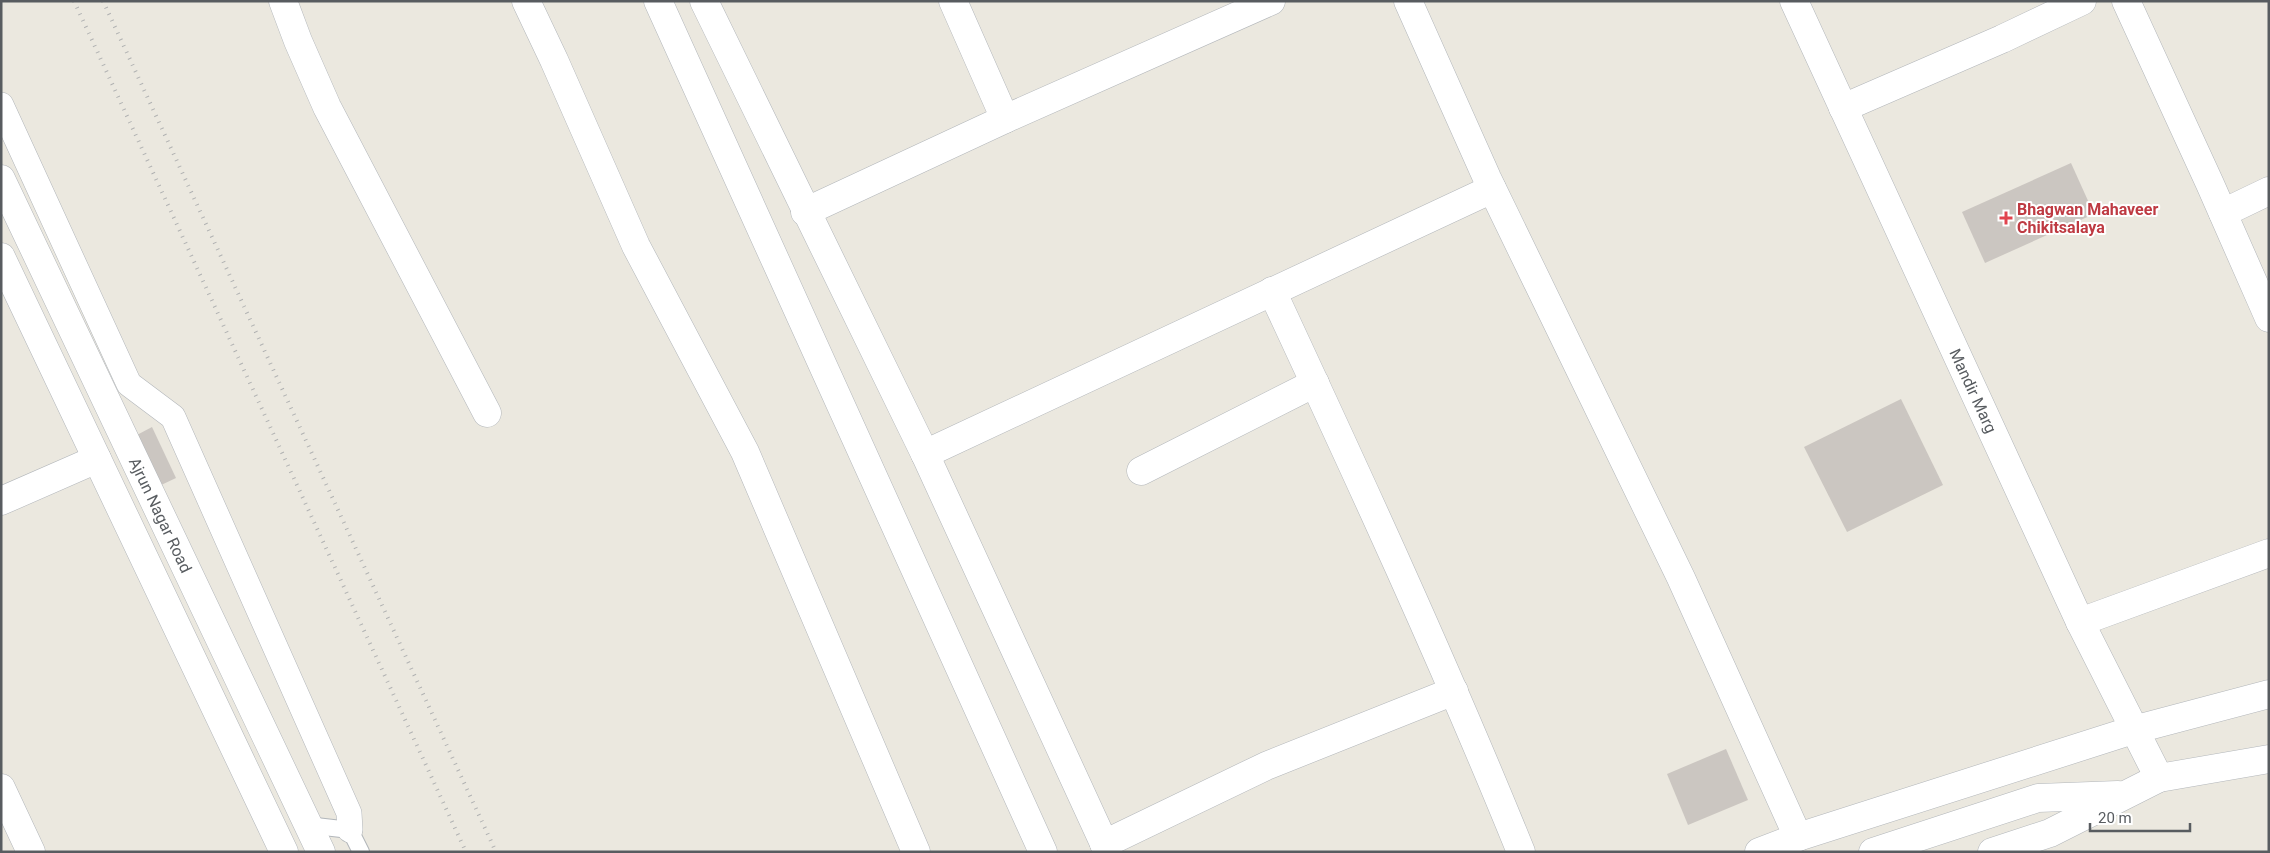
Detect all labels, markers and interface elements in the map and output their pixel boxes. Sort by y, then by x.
place label: Bhagwan Mahaveer Chikitsalaya [2017,200,2158,237]
marker: Bhagwan Mahaveer Chikitsalaya [1999,211,2013,225]
street label: Mandir Marg [1946,345,2001,436]
street label: Ajrun Nagar Road [125,454,196,576]
scale bar [2090,800,2190,832]
text: 20 m [2098,809,2132,827]

